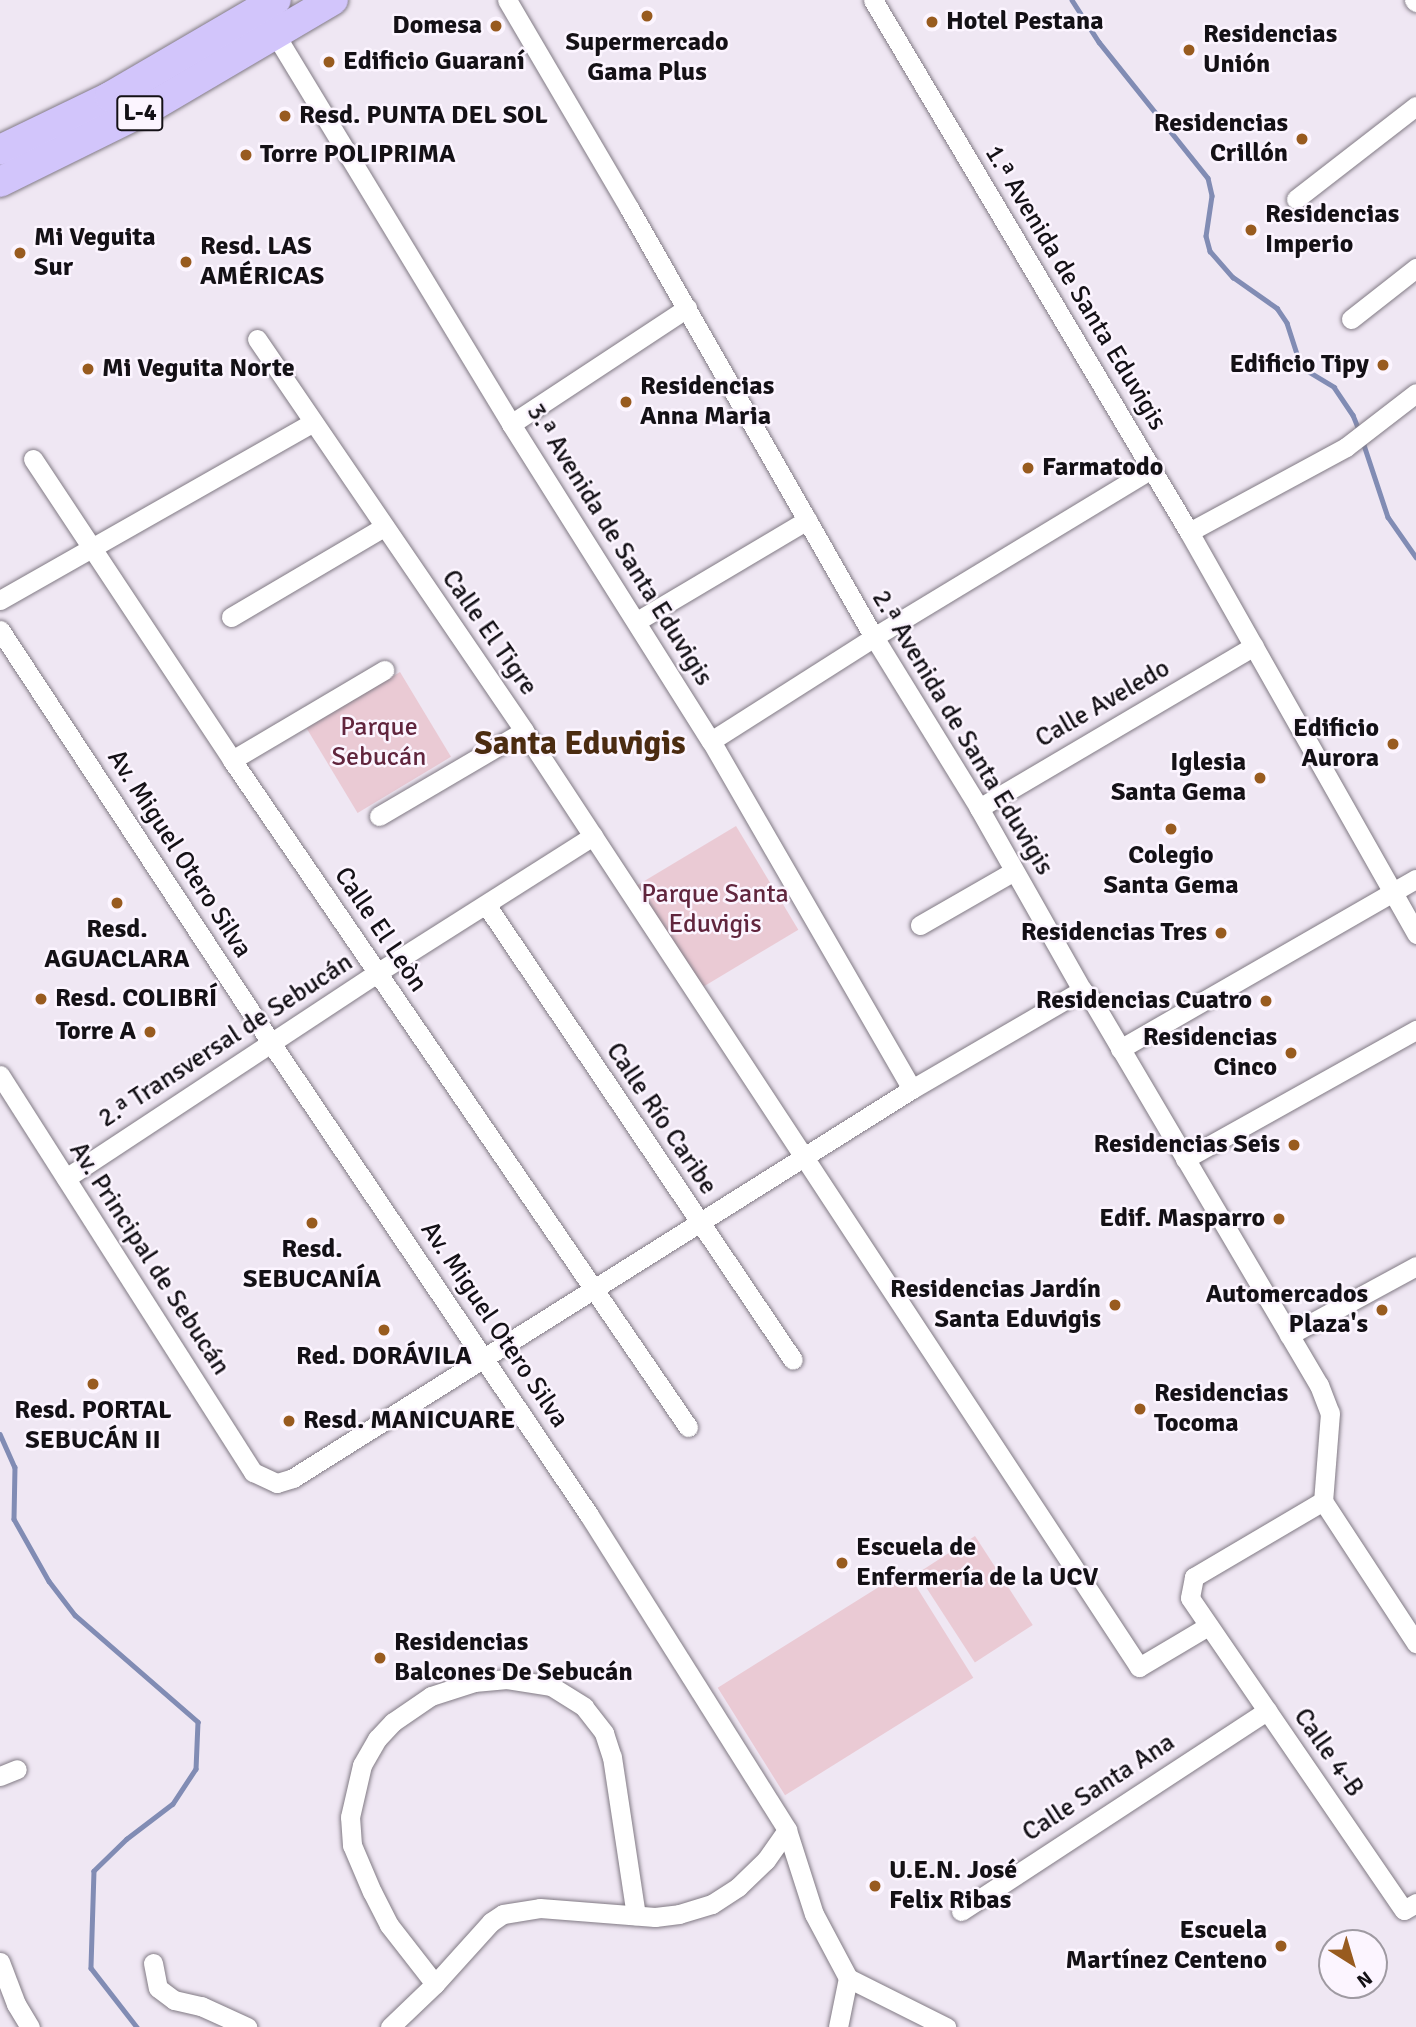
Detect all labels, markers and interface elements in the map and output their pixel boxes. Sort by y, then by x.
place label: Hotel Pestana [946,6,1103,38]
marker: Supermercado Gama Plus [639,8,655,24]
place label: Domesa [392,10,482,42]
marker: Hotel Pestana [924,14,940,30]
marker: Domesa [488,18,504,34]
place label: Residencias Unión [1203,19,1337,80]
place label: Supermercado Gama Plus [566,27,728,88]
marker: Residencias Unión [1181,42,1197,58]
place label: Edificio Guaraní [343,46,525,78]
marker: Edificio Guaraní [321,54,337,70]
road number: L-4 [116,92,164,134]
place label: Resd. PUNTA DEL SOL [299,100,548,132]
marker: Resd. PUNTA DEL SOL [277,108,293,124]
place label: Residencias Crillón [1154,108,1288,170]
marker: Residencias Crillón [1294,131,1310,147]
place label: Torre POLIPRIMA [260,139,456,171]
street label: 1.ª Avenida de Santa Eduvigis [977,140,1173,436]
marker: Torre POLIPRIMA [238,147,254,163]
place label: Residencias Imperio [1265,199,1399,260]
place label: Mi Veguita Sur [34,222,155,284]
marker: Residencias Imperio [1243,222,1259,238]
place label: Resd. LAS AMÉRICAS [200,231,324,292]
marker: Mi Veguita Sur [12,245,28,261]
marker: Resd. LAS AMÉRICAS [178,254,194,270]
place label: Edificio Tipy [1229,349,1369,381]
place label: Mi Veguita Norte [102,353,295,385]
marker: Edificio Tipy [1375,357,1391,373]
marker: Mi Veguita Norte [80,361,96,377]
place label: Residencias Anna Maria [640,371,774,432]
marker: Residencias Anna Maria [618,394,634,410]
street label: 3.ª Avenida de Santa Eduvigis [519,398,719,692]
place label: Farmatodo [1042,452,1163,484]
marker: Farmatodo [1020,460,1036,476]
street label: Calle El Tigre [434,564,544,702]
street label: 2.ª Avenida de Santa Eduvigis [864,585,1060,881]
street label: Calle Aveledo [1030,653,1176,755]
park label: Parque Sebucán [332,712,426,774]
place label: Edificio Aurora [1293,713,1379,774]
district label: Santa Eduvigis [474,724,686,764]
marker: Edificio Aurora [1385,736,1401,752]
street label: Av. Miguel Otero Silva [100,744,258,964]
place label: Iglesia Santa Gema [1111,747,1246,808]
marker: Iglesia Santa Gema [1252,770,1268,786]
marker: Colegio Santa Gema [1163,821,1179,837]
place label: Colegio Santa Gema [1103,840,1239,902]
street label: Calle El Leòn [327,862,433,998]
park label: Parque Santa Eduvigis [641,879,789,940]
marker: Resd. AGUACLARA [109,895,125,911]
place label: Resd. AGUACLARA [44,914,190,976]
place label: Residencias Tres [1021,917,1207,949]
marker: Residencias Tres [1213,925,1229,941]
street label: 2.ª Transversal de Sebucán [93,947,359,1135]
place label: Resd. COLIBRÍ [55,983,217,1015]
place label: Residencias Cuatro [1036,985,1252,1017]
marker: Resd. COLIBRÍ [33,991,49,1007]
marker: Residencias Cuatro [1258,993,1274,1009]
place label: Torre A [56,1016,136,1048]
place label: Residencias Cinco [1143,1022,1277,1084]
marker: Torre A [142,1024,158,1040]
street label: Calle Río Caribe [599,1037,723,1201]
marker: Residencias Cinco [1283,1045,1299,1061]
place label: Residencias Seis [1093,1129,1280,1161]
street label: Av. Principal de Sebucán [62,1137,236,1381]
marker: Residencias Seis [1286,1137,1302,1153]
place label: Edif. Masparro [1099,1203,1265,1235]
marker: Edif. Masparro [1271,1211,1287,1227]
marker: Resd. SEBUCANÍA [304,1215,320,1231]
street label: Av. Miguel Otero Silva [413,1216,575,1434]
place label: Resd. SEBUCANÍA [243,1234,381,1296]
place label: Residencias Jardín Santa Eduvigis [890,1274,1101,1336]
place label: Automercados Plaza's [1206,1279,1368,1340]
marker: Residencias Jardín Santa Eduvigis [1107,1297,1123,1313]
marker: Automercados Plaza's [1374,1302,1390,1318]
marker: Red. DORÁVILA [376,1322,392,1338]
place label: Red. DORÁVILA [296,1341,472,1373]
marker: Resd. PORTAL SEBUCÁN II [85,1376,101,1392]
place label: Residencias Tocoma [1154,1378,1288,1440]
place label: Resd. PORTAL SEBUCÁN II [14,1395,172,1456]
marker: Residencias Tocoma [1132,1401,1148,1417]
place label: Resd. MANICUARE [303,1405,515,1437]
marker: Resd. MANICUARE [281,1413,297,1429]
place label: Escuela de Enfermería de la UCV [856,1532,1098,1594]
marker: Escuela de Enfermería de la UCV [834,1555,850,1571]
place label: Residencias Balcones De Sebucán [394,1627,633,1688]
marker: Residencias Balcones De Sebucán [372,1650,388,1666]
street label: Calle 4-B [1286,1703,1370,1803]
street label: Calle Santa Ana [1017,1727,1181,1849]
place label: U.E.N. José Felix Ribas [889,1855,1017,1916]
marker: U.E.N. José Felix Ribas [867,1878,883,1894]
place label: Escuela Martínez Centeno [1066,1915,1267,1976]
north arrow [1318,1929,1388,1999]
marker: Escuela Martínez Centeno [1273,1938,1289,1954]
text: N [1352,1966,1377,1993]

